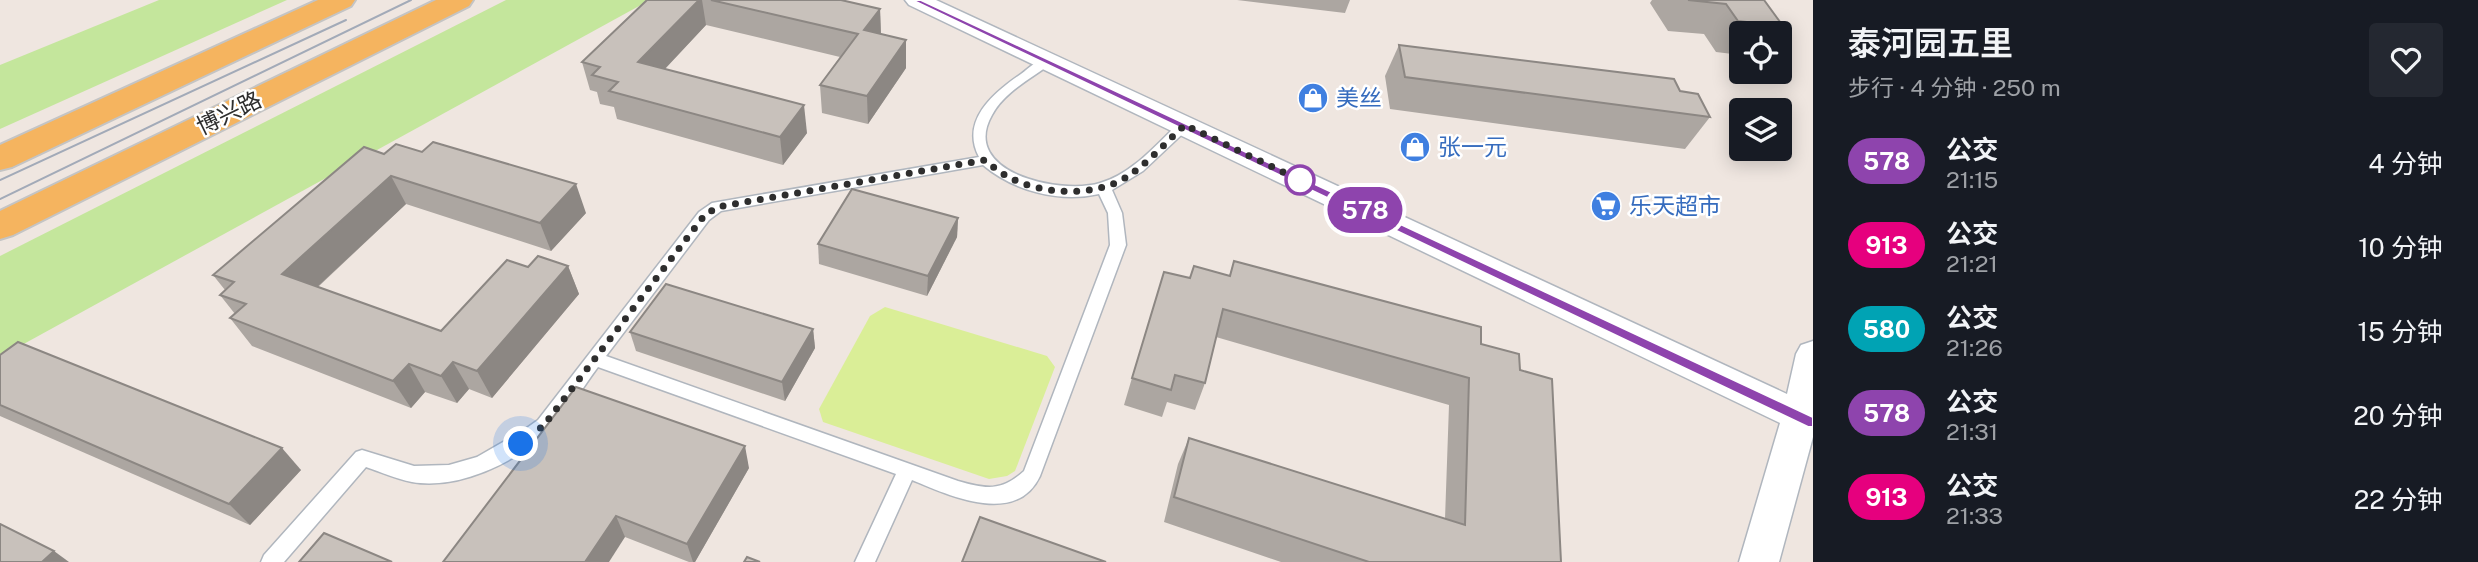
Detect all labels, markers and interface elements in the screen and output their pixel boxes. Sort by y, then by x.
map controls [1729,21,1792,161]
button: locate [1729,21,1792,84]
button: heart [2369,23,2443,97]
text: 泰河园五里 [1848,24,2013,62]
text: 步行 · 4 分钟 · 250 m [1848,74,2061,101]
shop icon: 美丝 [1296,81,1330,115]
place label: 美丝 [1336,84,1382,111]
street label: 博兴路 [192,85,266,140]
button: layers [1729,98,1792,161]
shop icon: 张一元 [1398,130,1432,164]
place label: 张一元 [1438,133,1507,160]
text: 公交 [1946,134,1998,165]
text: 578 [1863,147,1910,175]
text: 4 分钟 [2368,148,2443,179]
unlabelled marker [1285,165,1315,195]
text: 21:15 [1946,166,1998,193]
line badge: 578 [1325,187,1405,233]
supermarket icon: 乐天超市 [1589,189,1623,223]
place label: 乐天超市 [1629,192,1721,219]
text: 578 [1341,196,1389,224]
text: 公交 [1946,218,1998,249]
text: 913 [1865,231,1908,259]
text: 10 分钟 [2358,232,2443,263]
text: 21:21 [1946,250,1998,277]
text: 公交 [1946,302,1998,333]
text: 580 [1863,315,1910,343]
text: 15 分钟 [2357,316,2443,347]
text: 21:26 [1946,334,2003,361]
text: 公交 [1946,386,1998,417]
text: 578 [1863,399,1910,427]
text: 20 分钟 [2353,400,2443,431]
text: 21:31 [1946,418,1998,445]
your location [503,426,538,461]
text: 公交 [1946,470,1998,501]
text: 913 [1865,483,1908,511]
text: 22 分钟 [2354,484,2443,515]
text: 21:33 [1946,502,2003,529]

